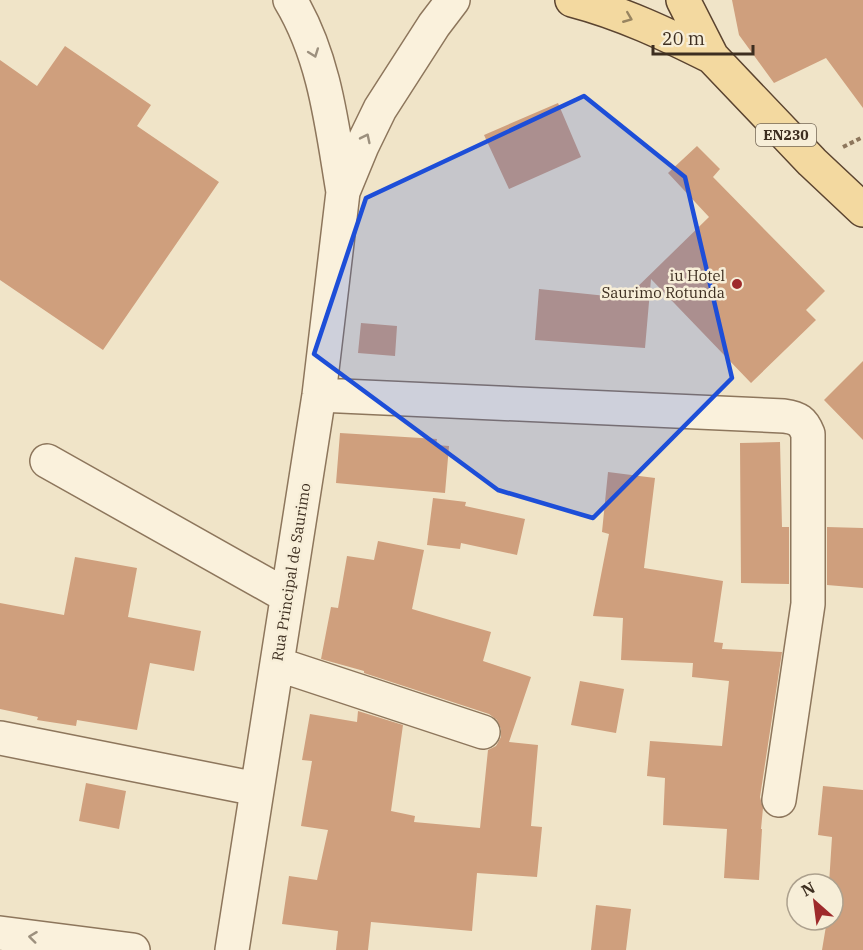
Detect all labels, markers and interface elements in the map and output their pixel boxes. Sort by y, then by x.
one-way arrow [622,10,633,23]
scale bar [653,18,754,56]
text: 20 m [662,27,705,50]
one-way arrow [307,47,319,58]
road number: EN230 [756,124,816,146]
one-way arrow [358,134,370,145]
place label: iu Hotel Saurimo Rotunda [601,266,725,302]
marker: iu Hotel Saurimo Rotunda [730,277,744,291]
street label: Rua Principal de Saurimo [268,482,314,662]
north arrow [785,872,845,932]
text: N [798,877,818,901]
one-way arrow [28,931,38,944]

